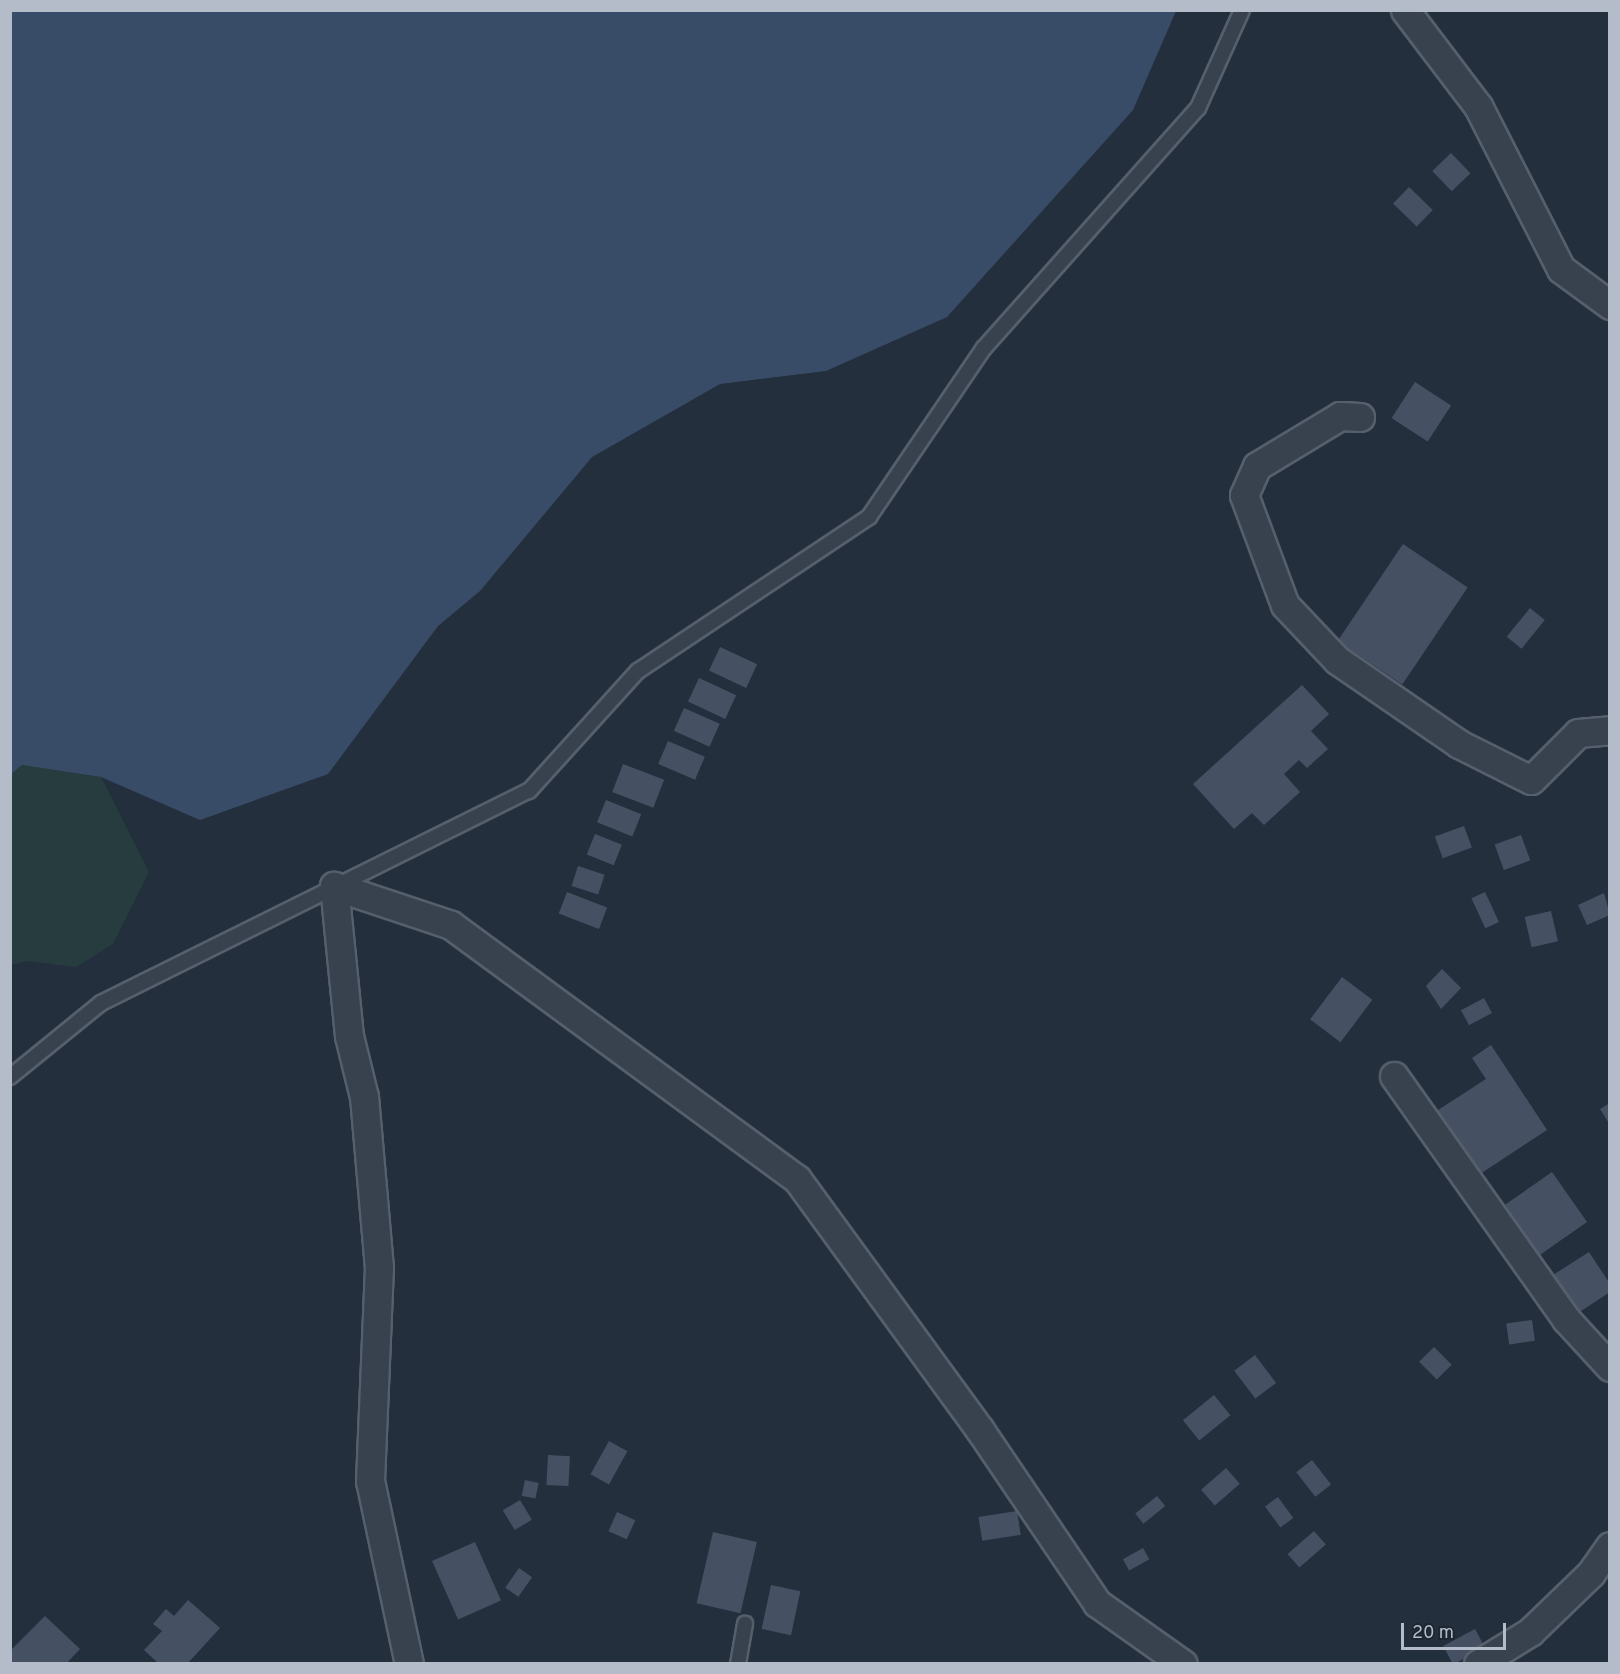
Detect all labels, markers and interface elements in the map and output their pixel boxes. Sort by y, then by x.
scale bar [1404,1611,1509,1649]
text: 20 m [1412,1622,1454,1645]

